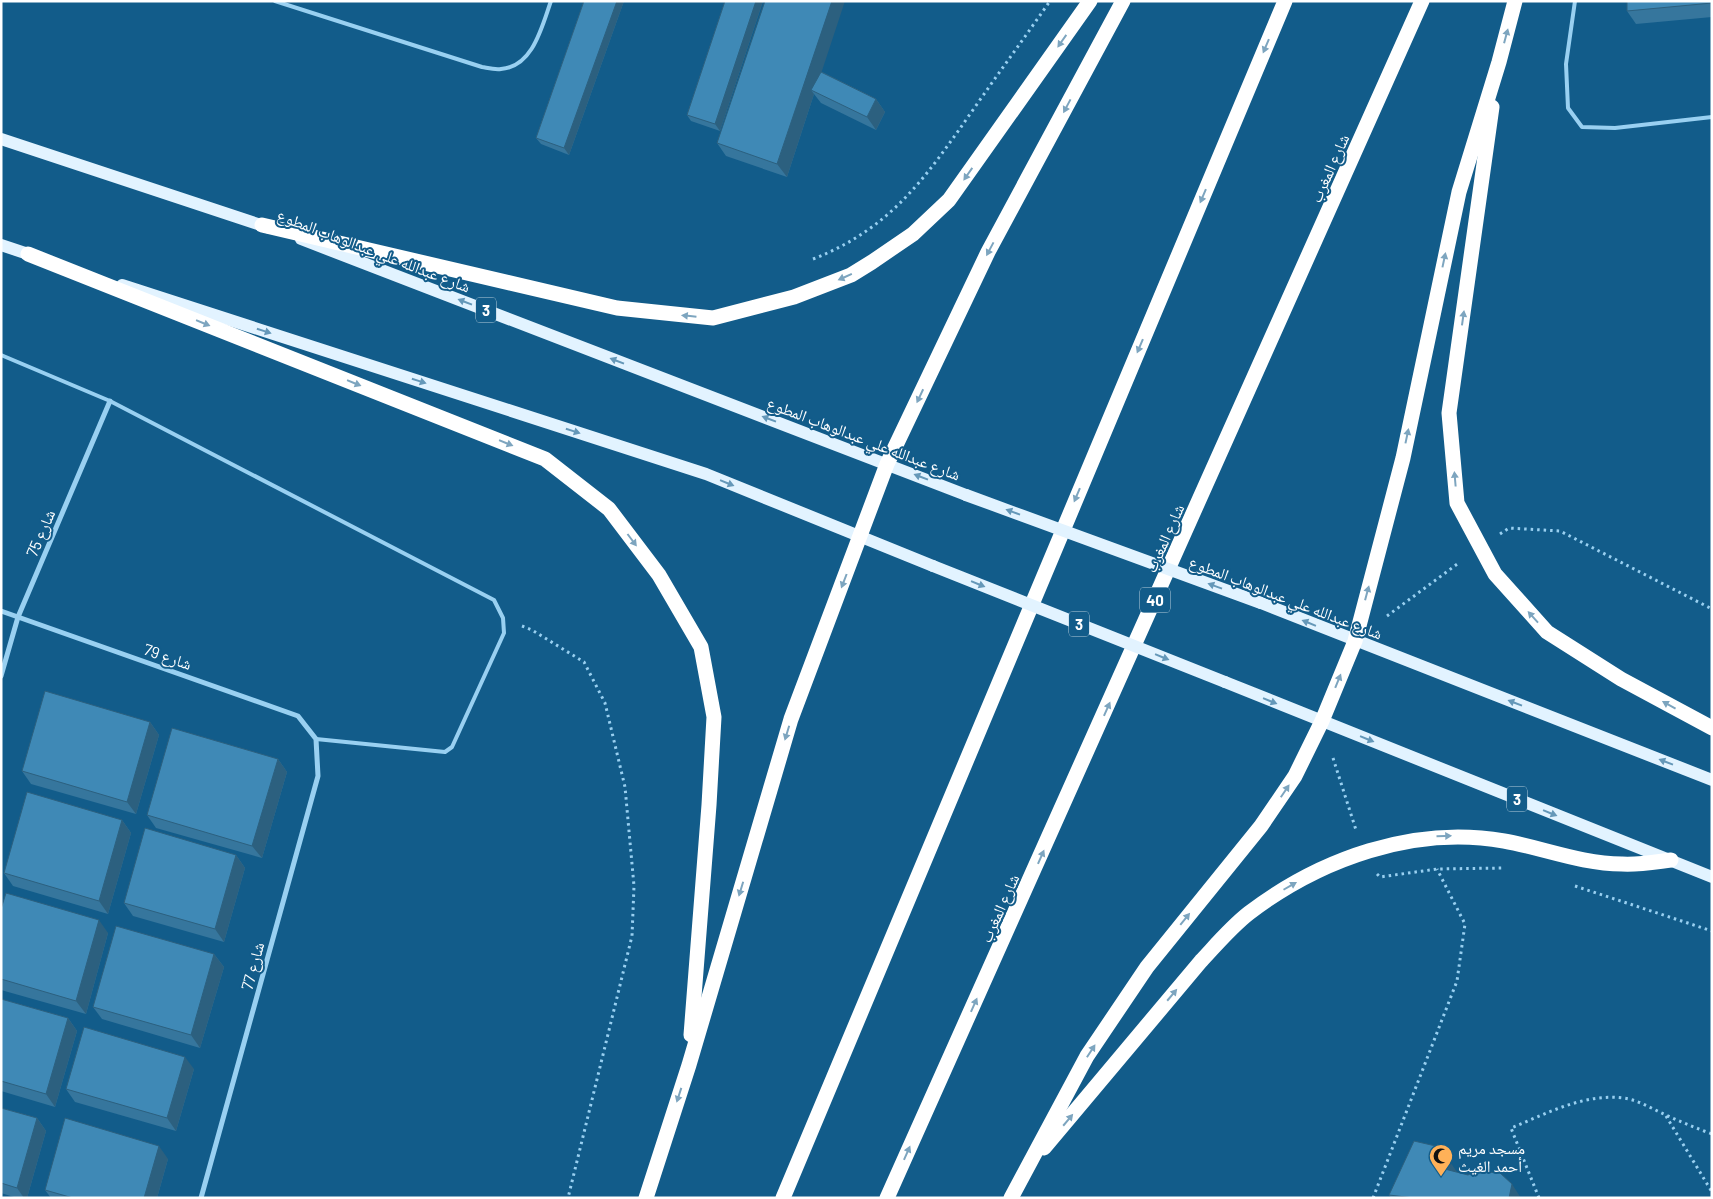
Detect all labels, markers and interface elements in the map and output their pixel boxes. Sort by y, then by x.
one-way arrow [1502,28,1510,43]
one-way arrow [1057,34,1067,48]
one-way arrow [1262,39,1270,54]
one-way arrow [1063,98,1071,113]
street label: شارع المغرب [1306,131,1354,206]
one-way arrow [963,167,973,180]
one-way arrow [1198,189,1206,203]
street label: شارع عبدالله علي عبدالوهاب المطوع [273,204,473,299]
one-way arrow [986,242,994,256]
one-way arrow [1441,251,1449,267]
one-way arrow [838,273,852,281]
one-way arrow [458,298,473,306]
road number: 3 [476,298,496,322]
one-way arrow [1459,309,1467,325]
one-way arrow [681,311,697,319]
one-way arrow [196,319,211,327]
one-way arrow [257,327,272,335]
one-way arrow [1135,338,1143,353]
one-way arrow [610,356,624,364]
one-way arrow [411,377,426,385]
one-way arrow [347,380,362,387]
one-way arrow [916,388,924,403]
street label: شارع عبدالله علي عبدالوهاب المطوع [763,392,963,487]
one-way arrow [761,415,776,423]
one-way arrow [566,427,581,435]
one-way arrow [1404,428,1412,444]
one-way arrow [498,440,513,447]
one-way arrow [1450,471,1458,487]
one-way arrow [913,473,928,480]
one-way arrow [720,479,734,487]
one-way arrow [1073,488,1080,503]
street label: شارع المغرب [1141,501,1189,576]
street label: شارع 75 [22,507,60,560]
one-way arrow [1005,508,1020,516]
one-way arrow [627,533,637,547]
street label: شارع عبدالله علي عبدالوهاب المطوع [1185,551,1385,646]
one-way arrow [840,573,847,588]
one-way arrow [971,580,986,588]
one-way arrow [1207,582,1222,590]
one-way arrow [1363,586,1371,601]
road number: 40 [1140,588,1170,612]
one-way arrow [1528,611,1539,624]
road number: 3 [1069,612,1089,636]
one-way arrow [1302,618,1316,626]
street label: شارع 79 [141,639,195,675]
one-way arrow [1154,654,1169,661]
one-way arrow [1334,673,1342,688]
one-way arrow [1263,697,1277,705]
one-way arrow [1507,699,1522,707]
one-way arrow [1662,701,1676,709]
one-way arrow [1103,702,1111,716]
one-way arrow [783,725,791,740]
one-way arrow [1360,736,1374,744]
one-way arrow [1658,758,1673,766]
one-way arrow [1280,784,1290,798]
road number: 3 [1507,786,1527,812]
one-way arrow [1543,809,1558,817]
one-way arrow [1436,832,1452,840]
one-way arrow [1037,850,1045,864]
street label: شارع المغرب [976,871,1024,946]
one-way arrow [736,881,744,896]
one-way arrow [1284,881,1297,890]
one-way arrow [1179,913,1190,926]
street label: شارع 77 [237,940,269,993]
one-way arrow [1166,989,1177,1001]
one-way arrow [970,998,978,1012]
one-way arrow [1086,1045,1096,1058]
one-way arrow [675,1087,682,1102]
one-way arrow [1062,1114,1073,1127]
place label: مسجد مريم أحمد الغيث [1458,1138,1525,1175]
mosque icon: مسجد مريم أحمد الغيث [1428,1143,1454,1177]
one-way arrow [904,1146,912,1160]

